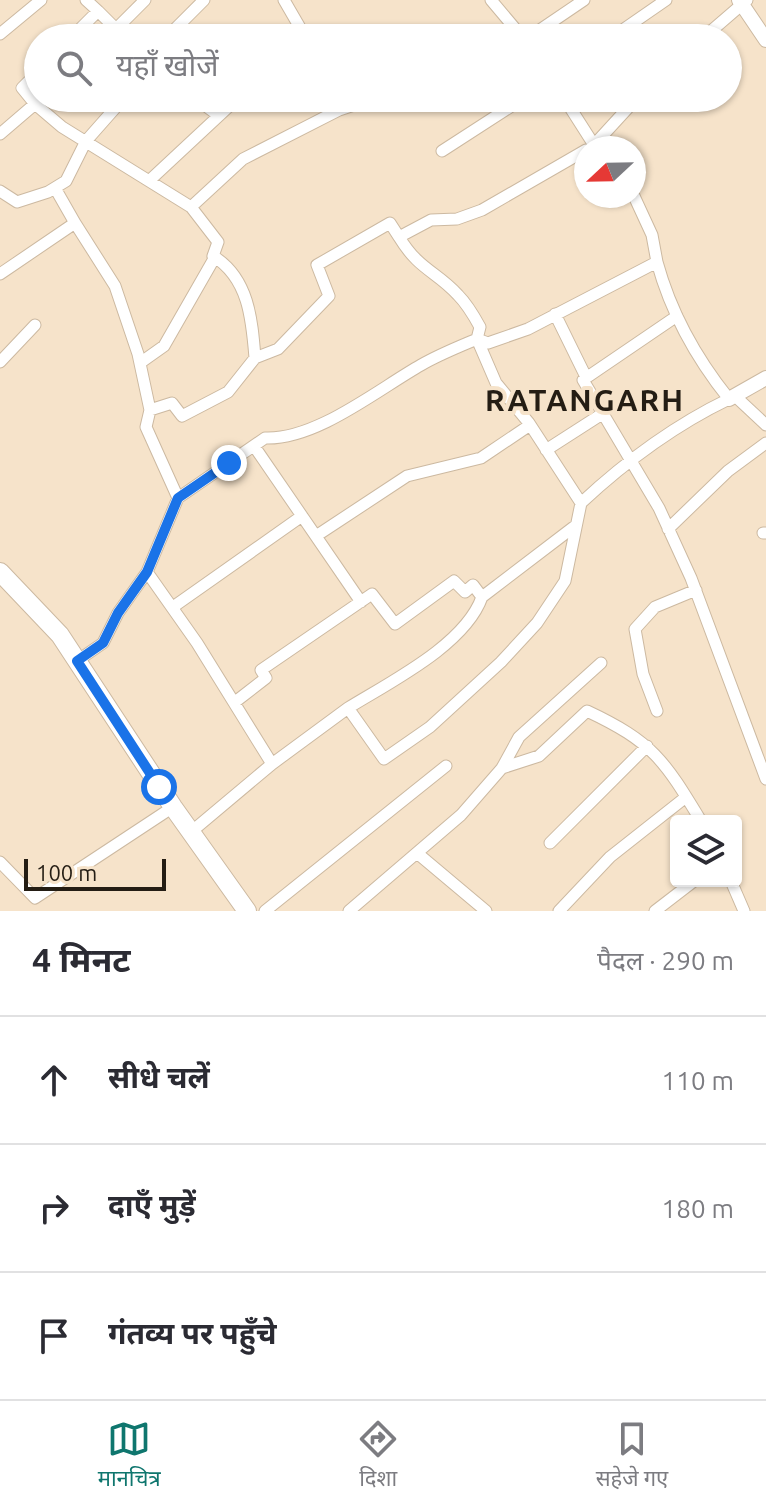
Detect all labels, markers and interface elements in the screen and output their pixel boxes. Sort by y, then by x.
search box [24,24,742,112]
icon: search [52,46,96,90]
text: यहाँ खोजें [116,48,219,82]
north arrow [574,136,646,208]
district label: RATANGARH [485,383,685,417]
route end [211,445,247,481]
route start [141,769,177,805]
map controls [670,815,742,887]
button: layers [670,815,742,887]
scale bar [24,855,166,891]
text: 100 m [36,860,97,885]
text: 4 मिनट [32,940,131,978]
text: पैदल · 290 m [597,946,734,975]
icon: ahead [32,1058,76,1102]
text: सीधे चलें [108,1060,210,1094]
text: 110 m [662,1066,734,1095]
icon: right [32,1186,76,1230]
text: दाएँ मुड़ें [108,1188,196,1222]
text: 180 m [662,1194,734,1223]
icon: arrive [32,1314,76,1358]
text: गंतव्य पर पहुँचे [108,1316,276,1350]
tab: मानचित्र [98,1417,161,1495]
tab: दिशा [356,1417,400,1495]
tab: सहेजे गए [596,1417,668,1495]

